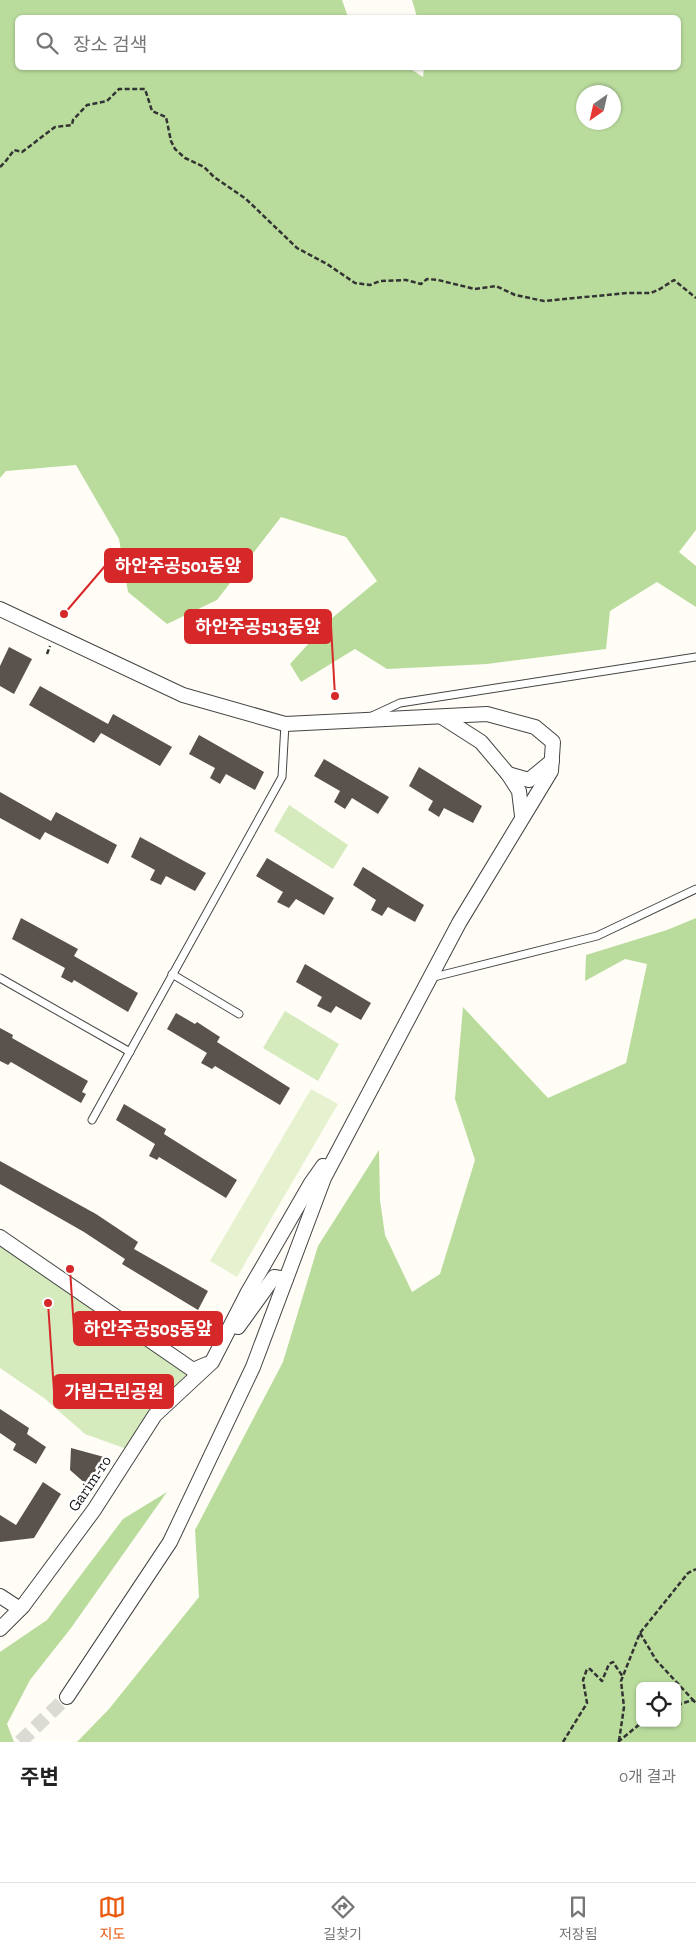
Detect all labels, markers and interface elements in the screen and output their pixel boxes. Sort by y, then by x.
search box [15,15,681,70]
icon: search [33,29,61,57]
text: 장소 검색 [73,33,147,56]
north arrow [576,85,621,130]
callout: 하안주공501동앞 [105,549,252,582]
text: 하안주공501동앞 [115,555,242,577]
callout: 하안주공513동앞 [185,610,331,643]
text: 하안주공513동앞 [195,616,321,638]
callout: 하안주공505동앞 [74,1312,222,1345]
text: 하안주공505동앞 [84,1318,213,1340]
callout: 가림근린공원 [54,1375,173,1408]
text: 가림근린공원 [64,1381,164,1403]
street label: Garim-ro [64,1452,115,1515]
map controls [636,1682,681,1727]
button: locate [636,1682,681,1727]
text: 주변 [20,1764,59,1789]
text: 0개 결과 [619,1767,676,1786]
tab: 지도 [98,1893,126,1943]
tab: 길찾기 [323,1893,362,1943]
tab: 저장됨 [559,1893,598,1943]

